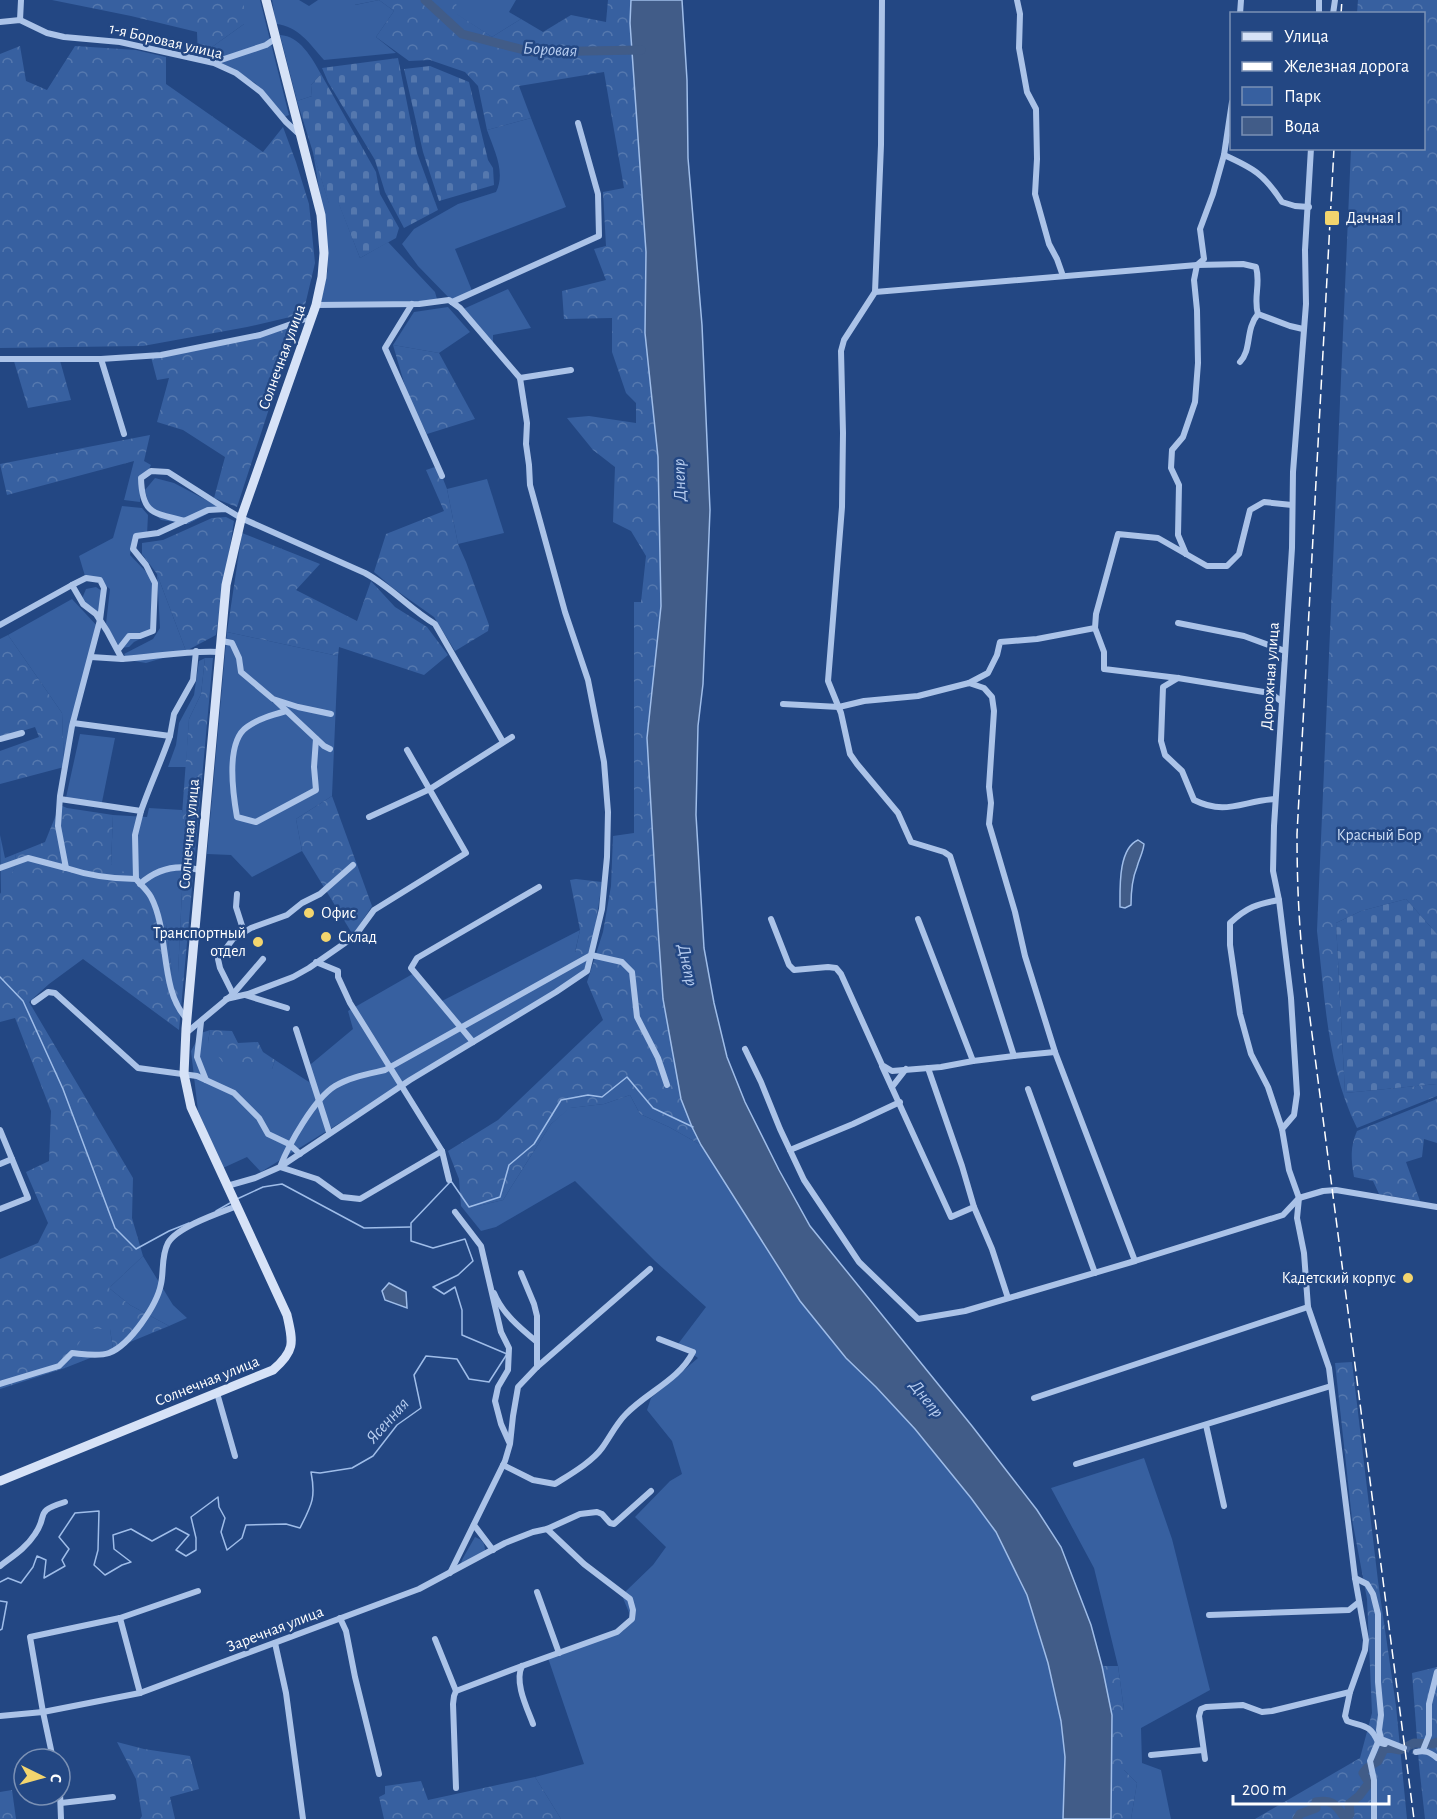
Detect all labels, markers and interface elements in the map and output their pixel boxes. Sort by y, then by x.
legend [1230,12,1425,150]
street label: 1-я Боровая улица [108,20,224,63]
text: Улица [1284,28,1329,46]
water label: Боровая [522,40,578,60]
text: Железная дорога [1284,58,1409,76]
text: Парк [1284,88,1322,106]
text: Вода [1284,118,1320,136]
marker: Дачная I [1323,209,1341,227]
place label: Дачная I [1346,210,1401,226]
street label: Солнечная улица [256,302,309,412]
water label: Днепр [670,458,690,503]
street label: Дорожная улица [1258,622,1283,730]
street label: Солнечная улица [176,778,203,890]
park label: Красный Бор [1336,827,1422,843]
place label: Офис [321,905,356,921]
marker: Офис [302,906,316,920]
place label: Транспортный отдел [153,925,246,959]
place label: Склад [338,929,377,945]
marker: Склад [319,930,333,944]
marker: Транспортный отдел [251,935,265,949]
water label: Днепр [674,941,700,988]
place label: Кадетский корпус [1281,1270,1396,1287]
marker: Кадетский корпус [1401,1271,1415,1285]
street label: Солнечная улица [153,1353,262,1410]
water label: Днепр [905,1376,947,1421]
water label: Ясенная [363,1395,413,1447]
street label: Заречная улица [224,1603,326,1656]
north arrow [12,1747,72,1807]
scale bar [1233,1768,1389,1806]
text: С [48,1773,64,1783]
text: 200 m [1242,1781,1287,1799]

